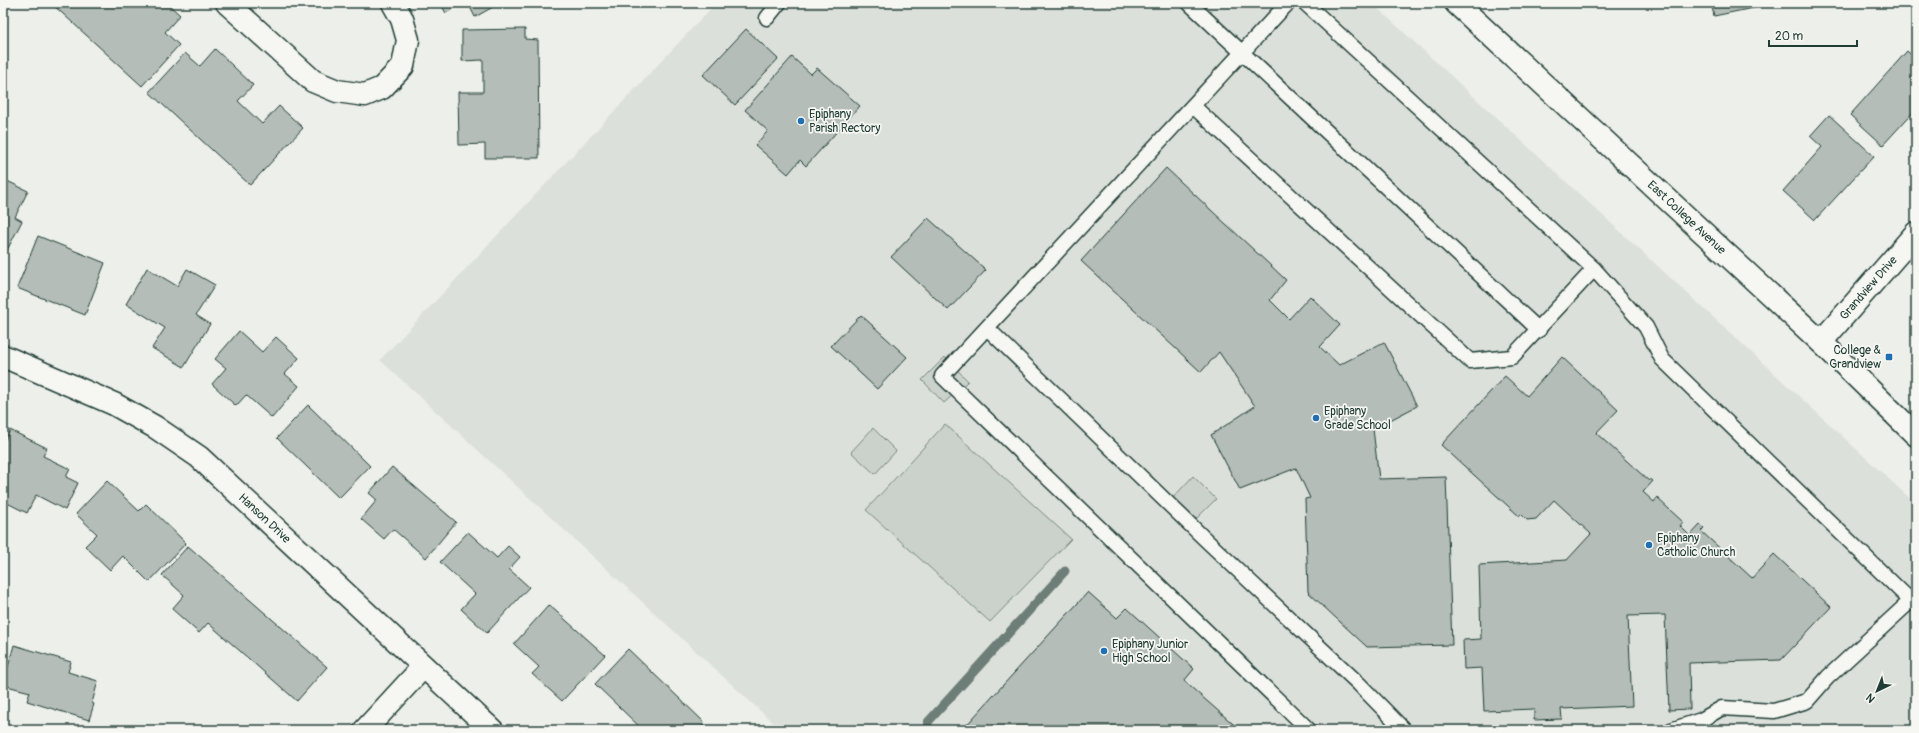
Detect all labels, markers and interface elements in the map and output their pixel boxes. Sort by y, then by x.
scale bar [1769,22,1857,48]
text: 20 m [1775,29,1804,44]
place label: Epiphany Parish Rectory [809,107,880,136]
marker: Epiphany Parish Rectory [796,116,806,126]
street label: East College Avenue [1644,178,1729,258]
street label: Grandview Drive [1837,253,1901,323]
place label: College & Grandview [1829,343,1881,372]
marker: College & Grandview [1884,352,1894,362]
place label: Epiphany Grade School [1324,404,1391,433]
marker: Epiphany Grade School [1311,413,1321,423]
street label: Hanson Drive [235,491,294,547]
place label: Epiphany Catholic Church [1657,531,1736,560]
marker: Epiphany Catholic Church [1644,540,1654,550]
place label: Epiphany Junior High School [1112,637,1189,666]
marker: Epiphany Junior High School [1099,646,1109,656]
north arrow [1857,671,1897,711]
text: N [1863,690,1878,705]

